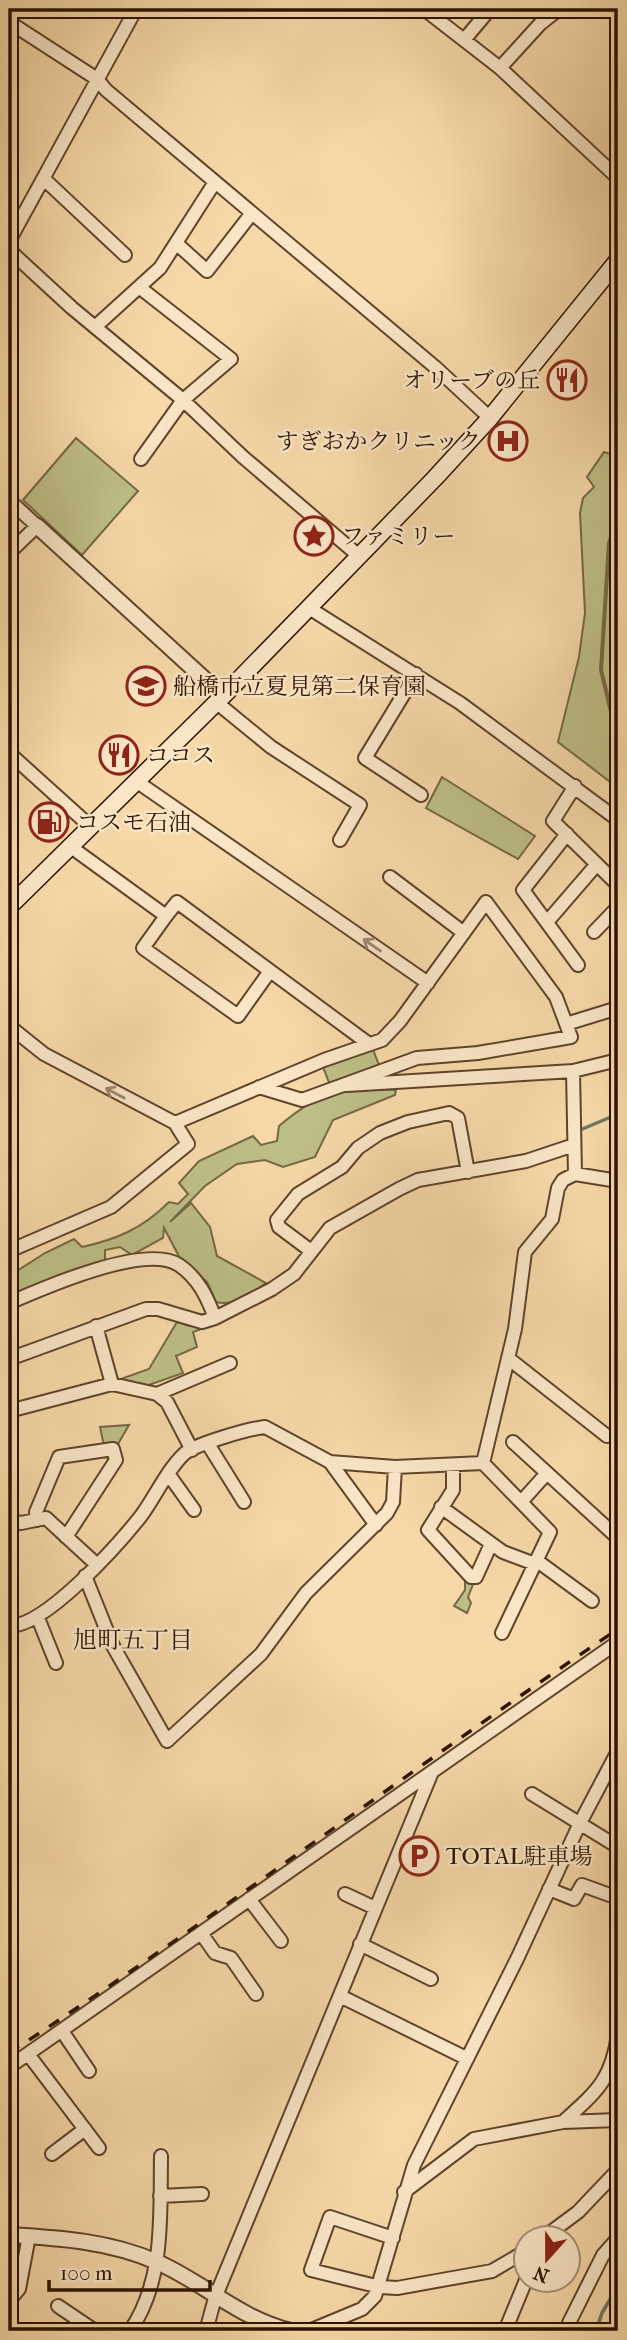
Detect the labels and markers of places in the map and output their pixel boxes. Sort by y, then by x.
restaurant icon: オリーブの丘 [546,359,588,401]
place label: オリーブの丘 [403,367,540,394]
hospital icon: すぎおかクリニック [487,420,529,462]
place label: すぎおかクリニック [275,428,481,455]
place icon: ファミリー [293,515,335,557]
place label: ファミリー [341,523,456,550]
school or university icon: 船橋市立夏見第二保育園 [125,665,167,707]
place label: 船橋市立夏見第二保育園 [173,673,426,700]
restaurant icon: ココス [98,734,140,776]
place label: ココス [146,742,215,769]
fuel station icon: コスモ石油 [28,801,70,843]
place label: コスモ石油 [76,809,191,836]
parking icon: TOTAL駐車場 [398,1835,440,1877]
place label: TOTAL駐車場 [446,1843,592,1870]

